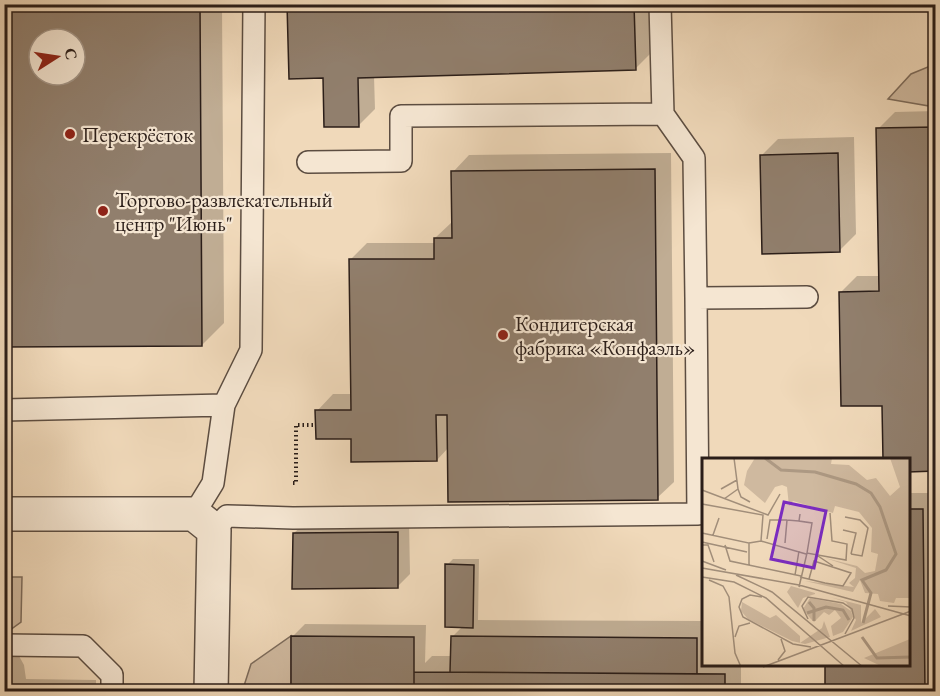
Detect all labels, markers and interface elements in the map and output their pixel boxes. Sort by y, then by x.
north arrow [27,27,87,87]
text: С [60,46,83,62]
place label: Перекрёсток [82,121,193,148]
marker: Перекрёсток [63,127,77,141]
place label: Торгово-развлекательный центр "Июнь" [115,186,333,237]
marker: Торгово-развлекательный центр "Июнь" [96,204,110,218]
place label: Кондитерская фабрика «Конфаэль» [515,310,696,361]
marker: Кондитерская фабрика «Конфаэль» [496,328,510,342]
inset map [702,458,910,666]

